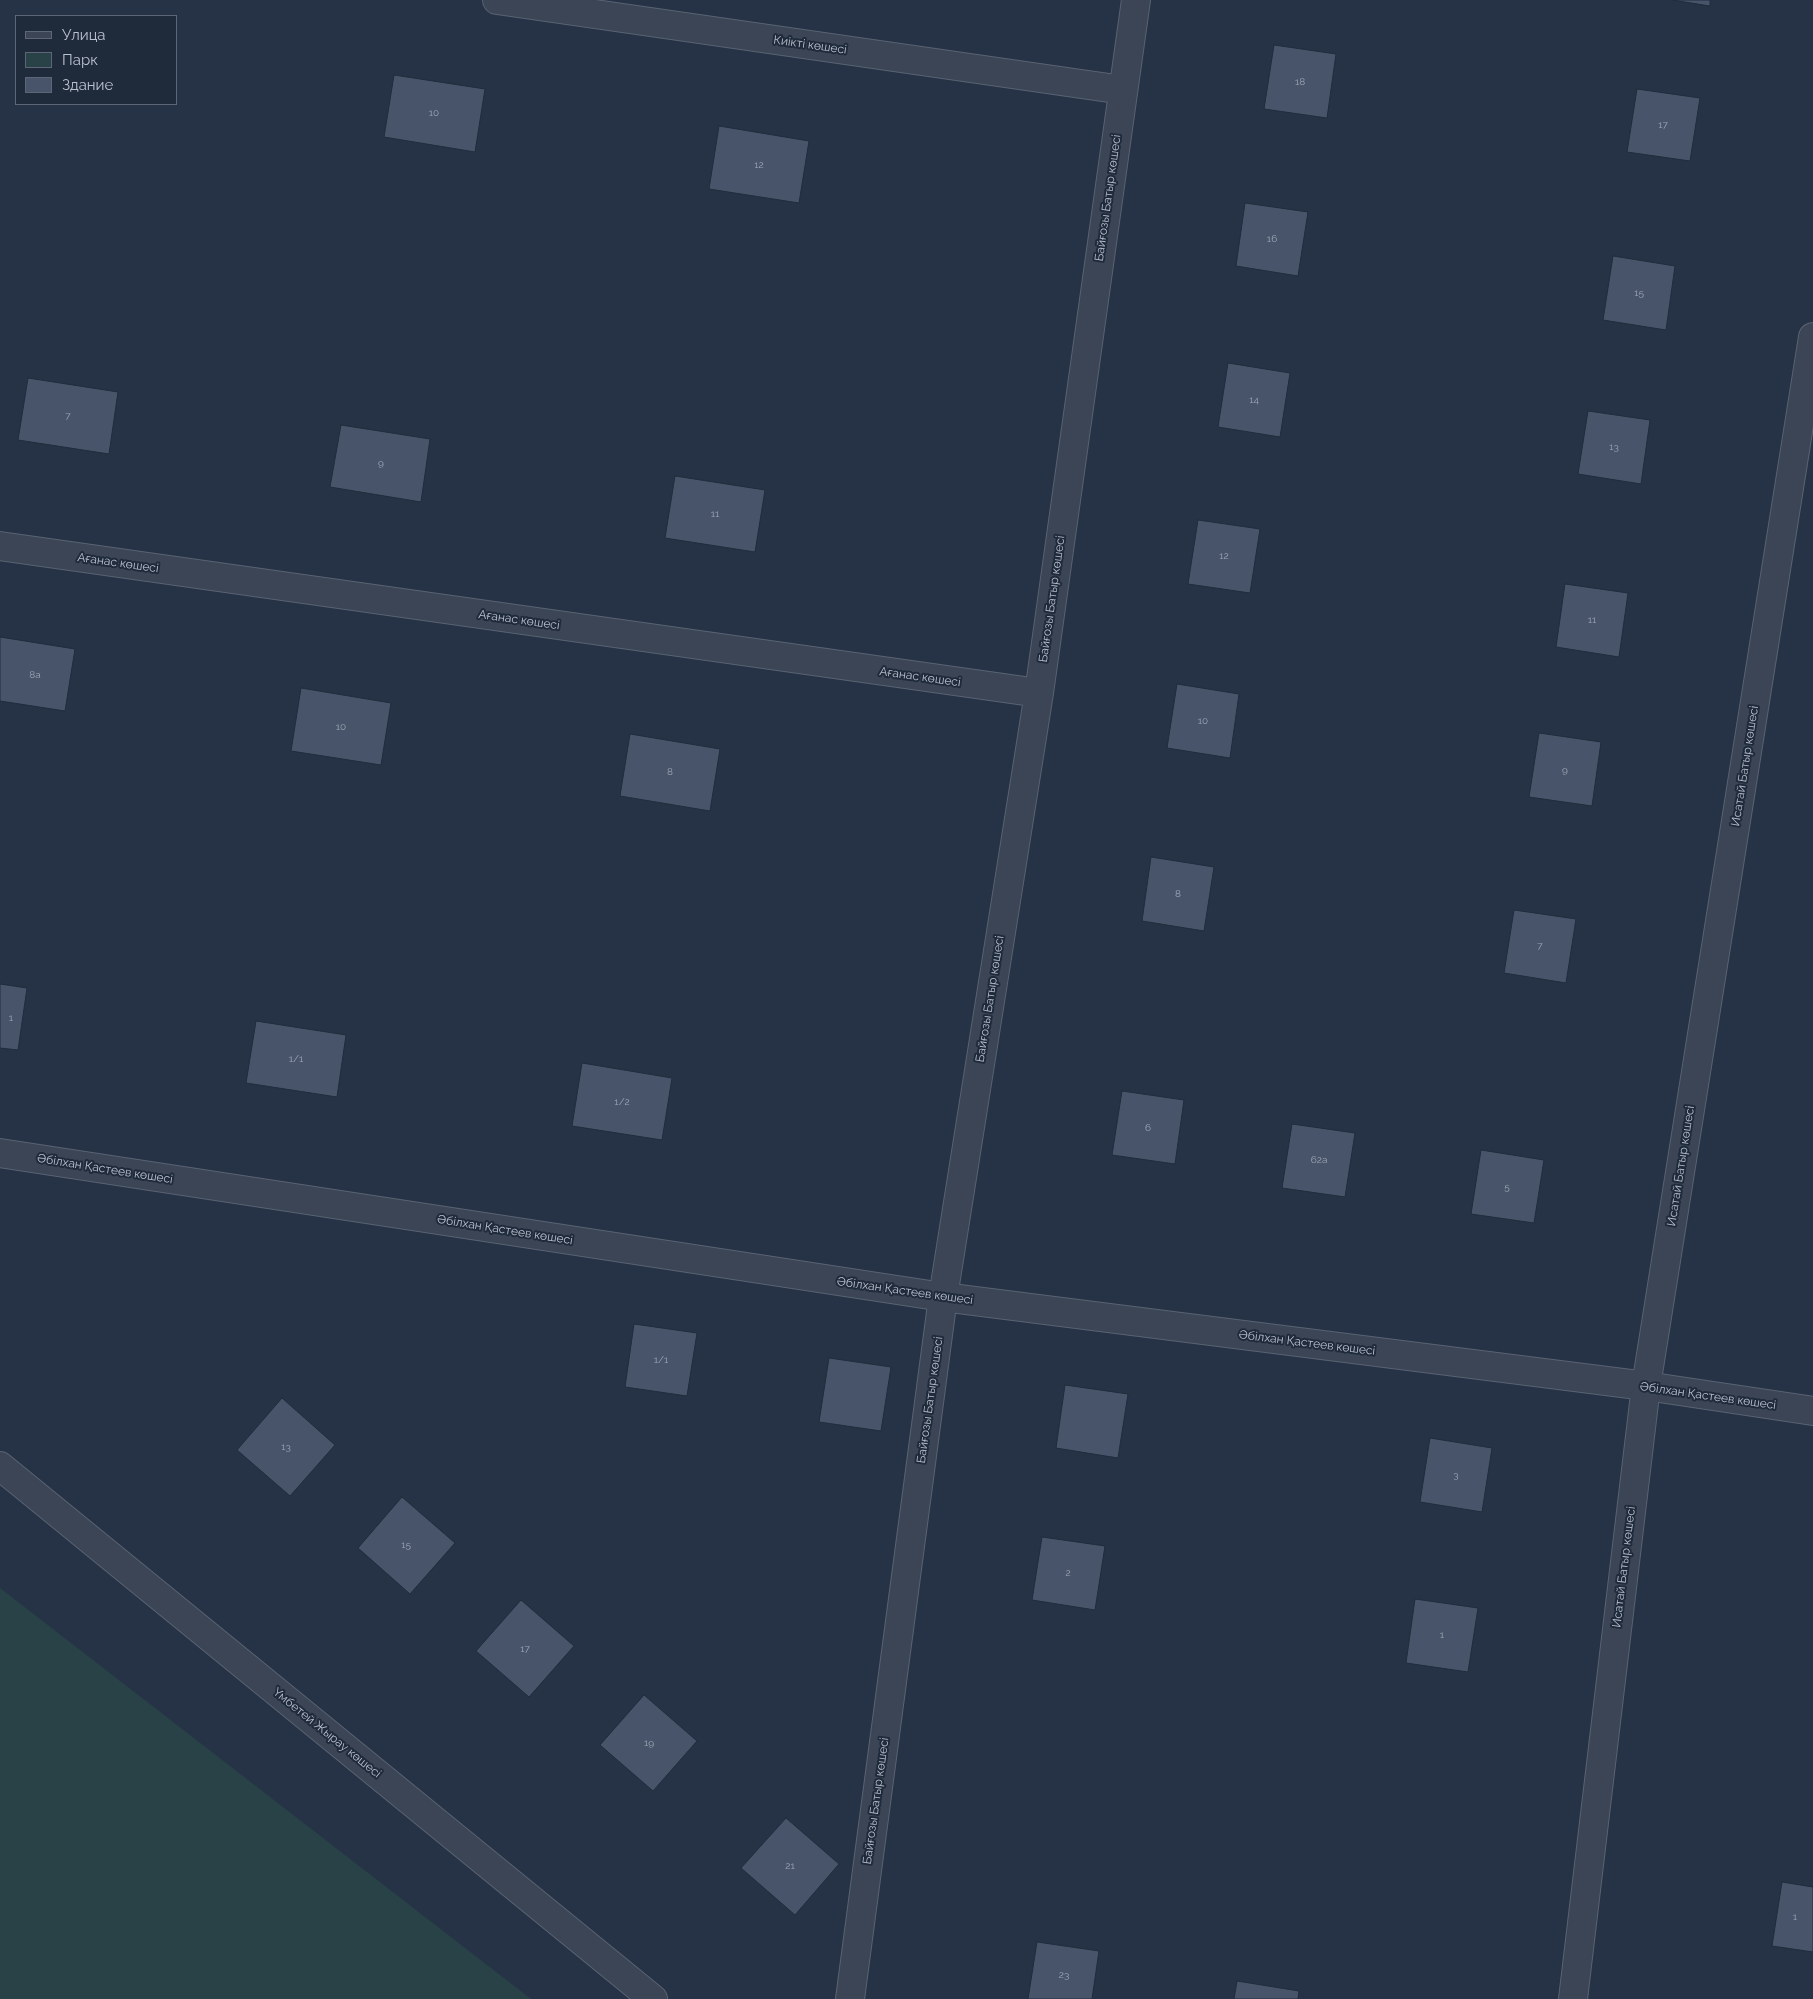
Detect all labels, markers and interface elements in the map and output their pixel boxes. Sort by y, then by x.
legend [15,15,178,105]
text: Улица [62,26,106,44]
street label: Киікті көшесі [772,33,848,57]
text: Парк [62,51,98,69]
text: Здание [62,76,113,94]
house number: 18 [1295,76,1305,88]
house number: 10 [429,107,439,119]
house number: 17 [1658,119,1668,131]
street label: Байғозы Батыр көшесі [1092,134,1124,262]
house number: 12 [754,159,764,171]
house number: 16 [1267,233,1277,245]
house number: 15 [1634,287,1644,299]
house number: 14 [1249,394,1259,406]
house number: 7 [65,410,71,422]
house number: 13 [1609,441,1619,453]
house number: 9 [378,457,384,469]
house number: 11 [711,508,719,520]
street label: Байғозы Батыр көшесі [1036,535,1068,663]
street label: Ағанас көшесі [77,550,159,576]
house number: 12 [1219,550,1229,562]
street label: Ағанас көшесі [478,607,560,633]
house number: 11 [1588,614,1596,626]
street label: Ағанас көшесі [879,664,961,690]
house number: 8а [29,669,41,681]
street label: Исатай Батыр көшесі [1728,705,1762,827]
house number: 10 [1198,715,1208,727]
house number: 10 [336,721,346,733]
house number: 9 [1562,764,1568,776]
house number: 8 [667,766,673,778]
house number: 8 [1175,888,1181,900]
street label: Байғозы Батыр көшесі [973,935,1007,1063]
house number: 7 [1537,940,1543,952]
house number: 1 [9,1012,13,1024]
house number: 1/1 [289,1053,303,1065]
house number: 1/2 [614,1096,630,1108]
street label: Исатай Батыр көшесі [1664,1105,1698,1227]
house number: 6 [1145,1122,1151,1134]
street label: Әбілхан Қастеев көшесі [36,1151,174,1187]
house number: 62а [1311,1154,1327,1166]
house number: 5 [1504,1181,1510,1193]
street label: Әбілхан Қастеев көшесі [436,1212,574,1248]
street label: Әбілхан Қастеев көшесі [836,1274,974,1308]
street label: Әбілхан Қастеев көшесі [1238,1327,1376,1359]
street label: Байғозы Батыр көшесі [914,1336,946,1464]
house number: 1/1 [654,1354,668,1366]
street label: Әбілхан Қастеев көшесі [1639,1379,1777,1413]
house number: 13 [281,1441,291,1453]
house number: 3 [1453,1469,1459,1481]
street label: Исатай Батыр көшесі [1609,1506,1639,1628]
house number: 15 [401,1539,411,1551]
house number: 2 [1065,1567,1071,1579]
house number: 1 [1440,1629,1444,1641]
house number: 17 [520,1643,530,1655]
street label: Үмбетей Жырау көшесі [270,1685,384,1781]
house number: 19 [644,1737,654,1749]
street label: Байғозы Батыр көшесі [860,1737,892,1865]
house number: 21 [785,1860,795,1872]
house number: 1 [1793,1911,1797,1923]
house number: 23 [1059,1969,1069,1981]

